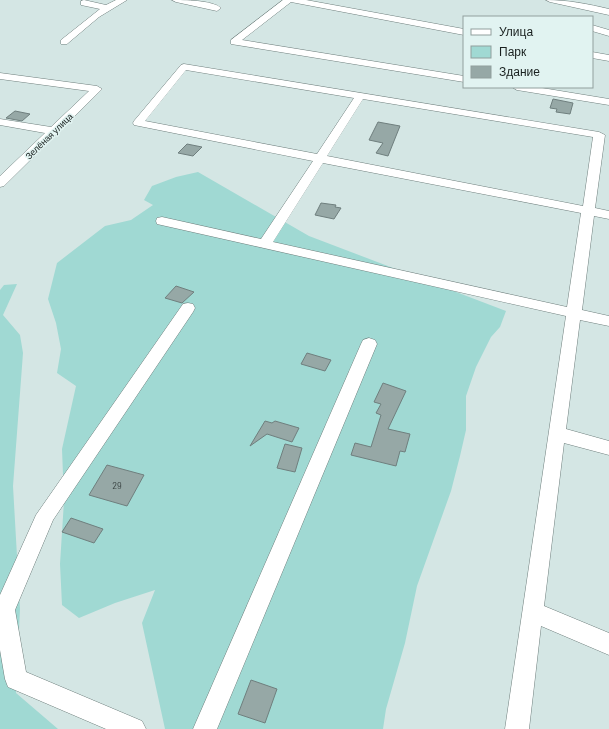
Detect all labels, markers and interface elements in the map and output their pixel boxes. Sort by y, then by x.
legend [463,16,593,88]
text: Улица [499,24,533,39]
text: Парк [499,44,527,59]
text: Здание [499,64,540,79]
street label: Зелёная улица [23,111,75,161]
house number: 29 [112,480,122,491]

